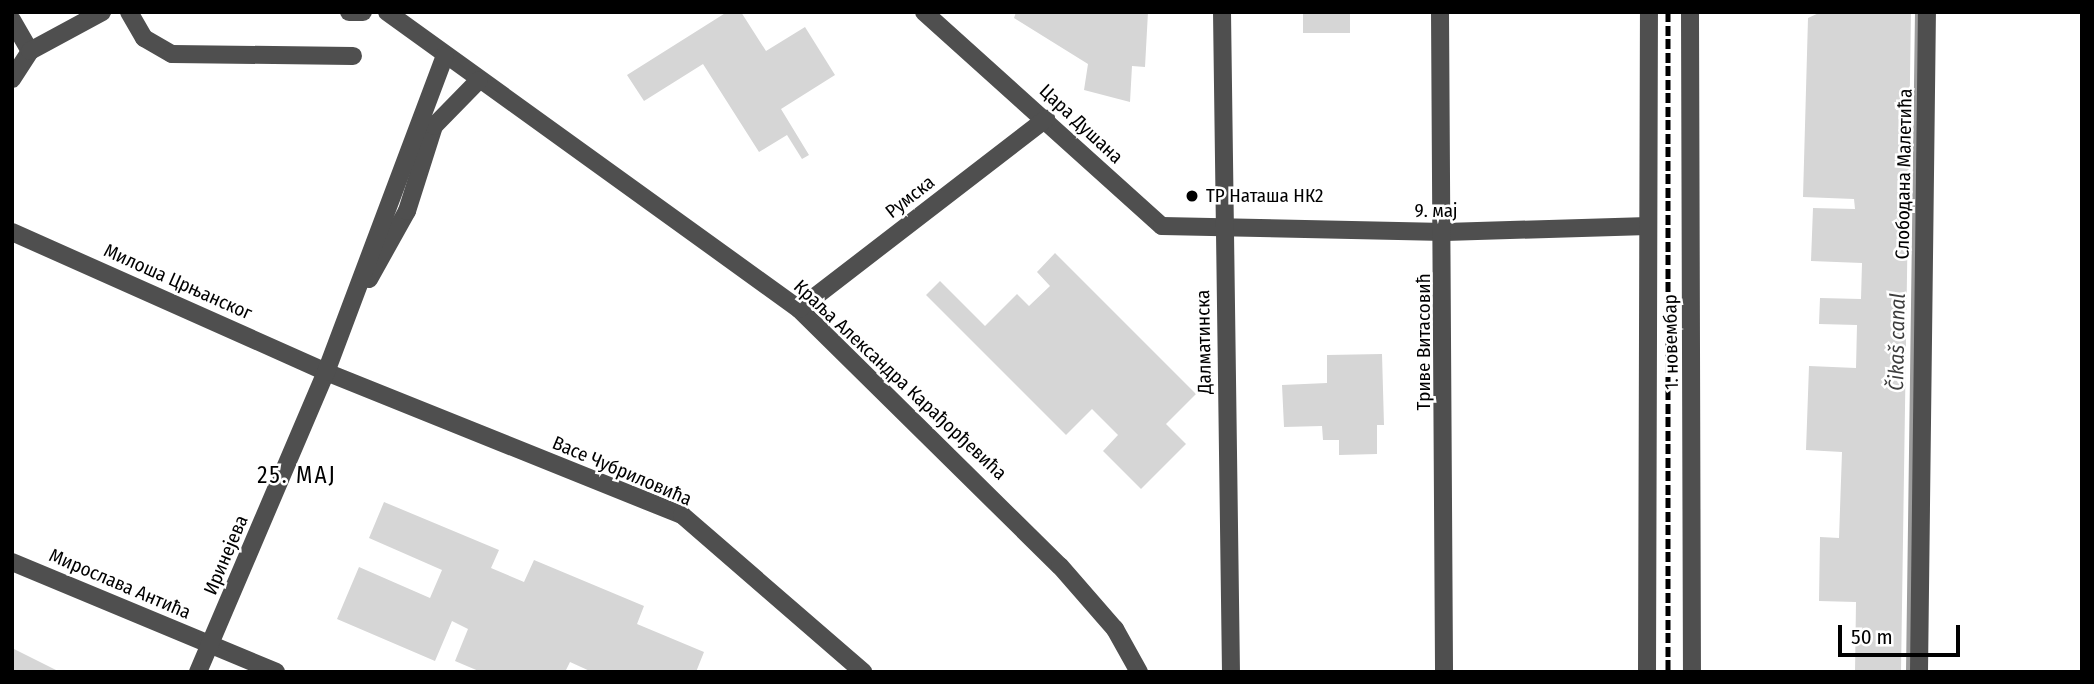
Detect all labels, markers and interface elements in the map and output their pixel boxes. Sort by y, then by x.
street label: Цара Душана [1035,80,1127,168]
street label: Слободана Малетића [1891,88,1917,260]
street label: Румска [881,171,939,223]
place label: ТР Наташа НК2 [1206,185,1323,207]
marker: ТР Наташа НК2 [1184,188,1200,204]
street label: 9. мај [1414,200,1458,222]
street label: Милоша Црњанског [100,239,256,325]
street label: Триве Витасовић [1413,273,1435,411]
street label: Краља Александра Карађорђевића [789,275,1011,485]
street label: Далматинска [1192,290,1216,394]
water label: Čikaš canal [1884,293,1910,391]
street label: 1. новембар [1659,294,1683,390]
street label: Васе Чубриловића [549,431,695,511]
district label: 25. МАЈ [258,461,336,489]
street label: Иринејева [199,512,253,598]
street label: Мирослава Антића [46,544,194,624]
scale bar [1842,610,1965,654]
text: 50 m [1851,624,1893,650]

